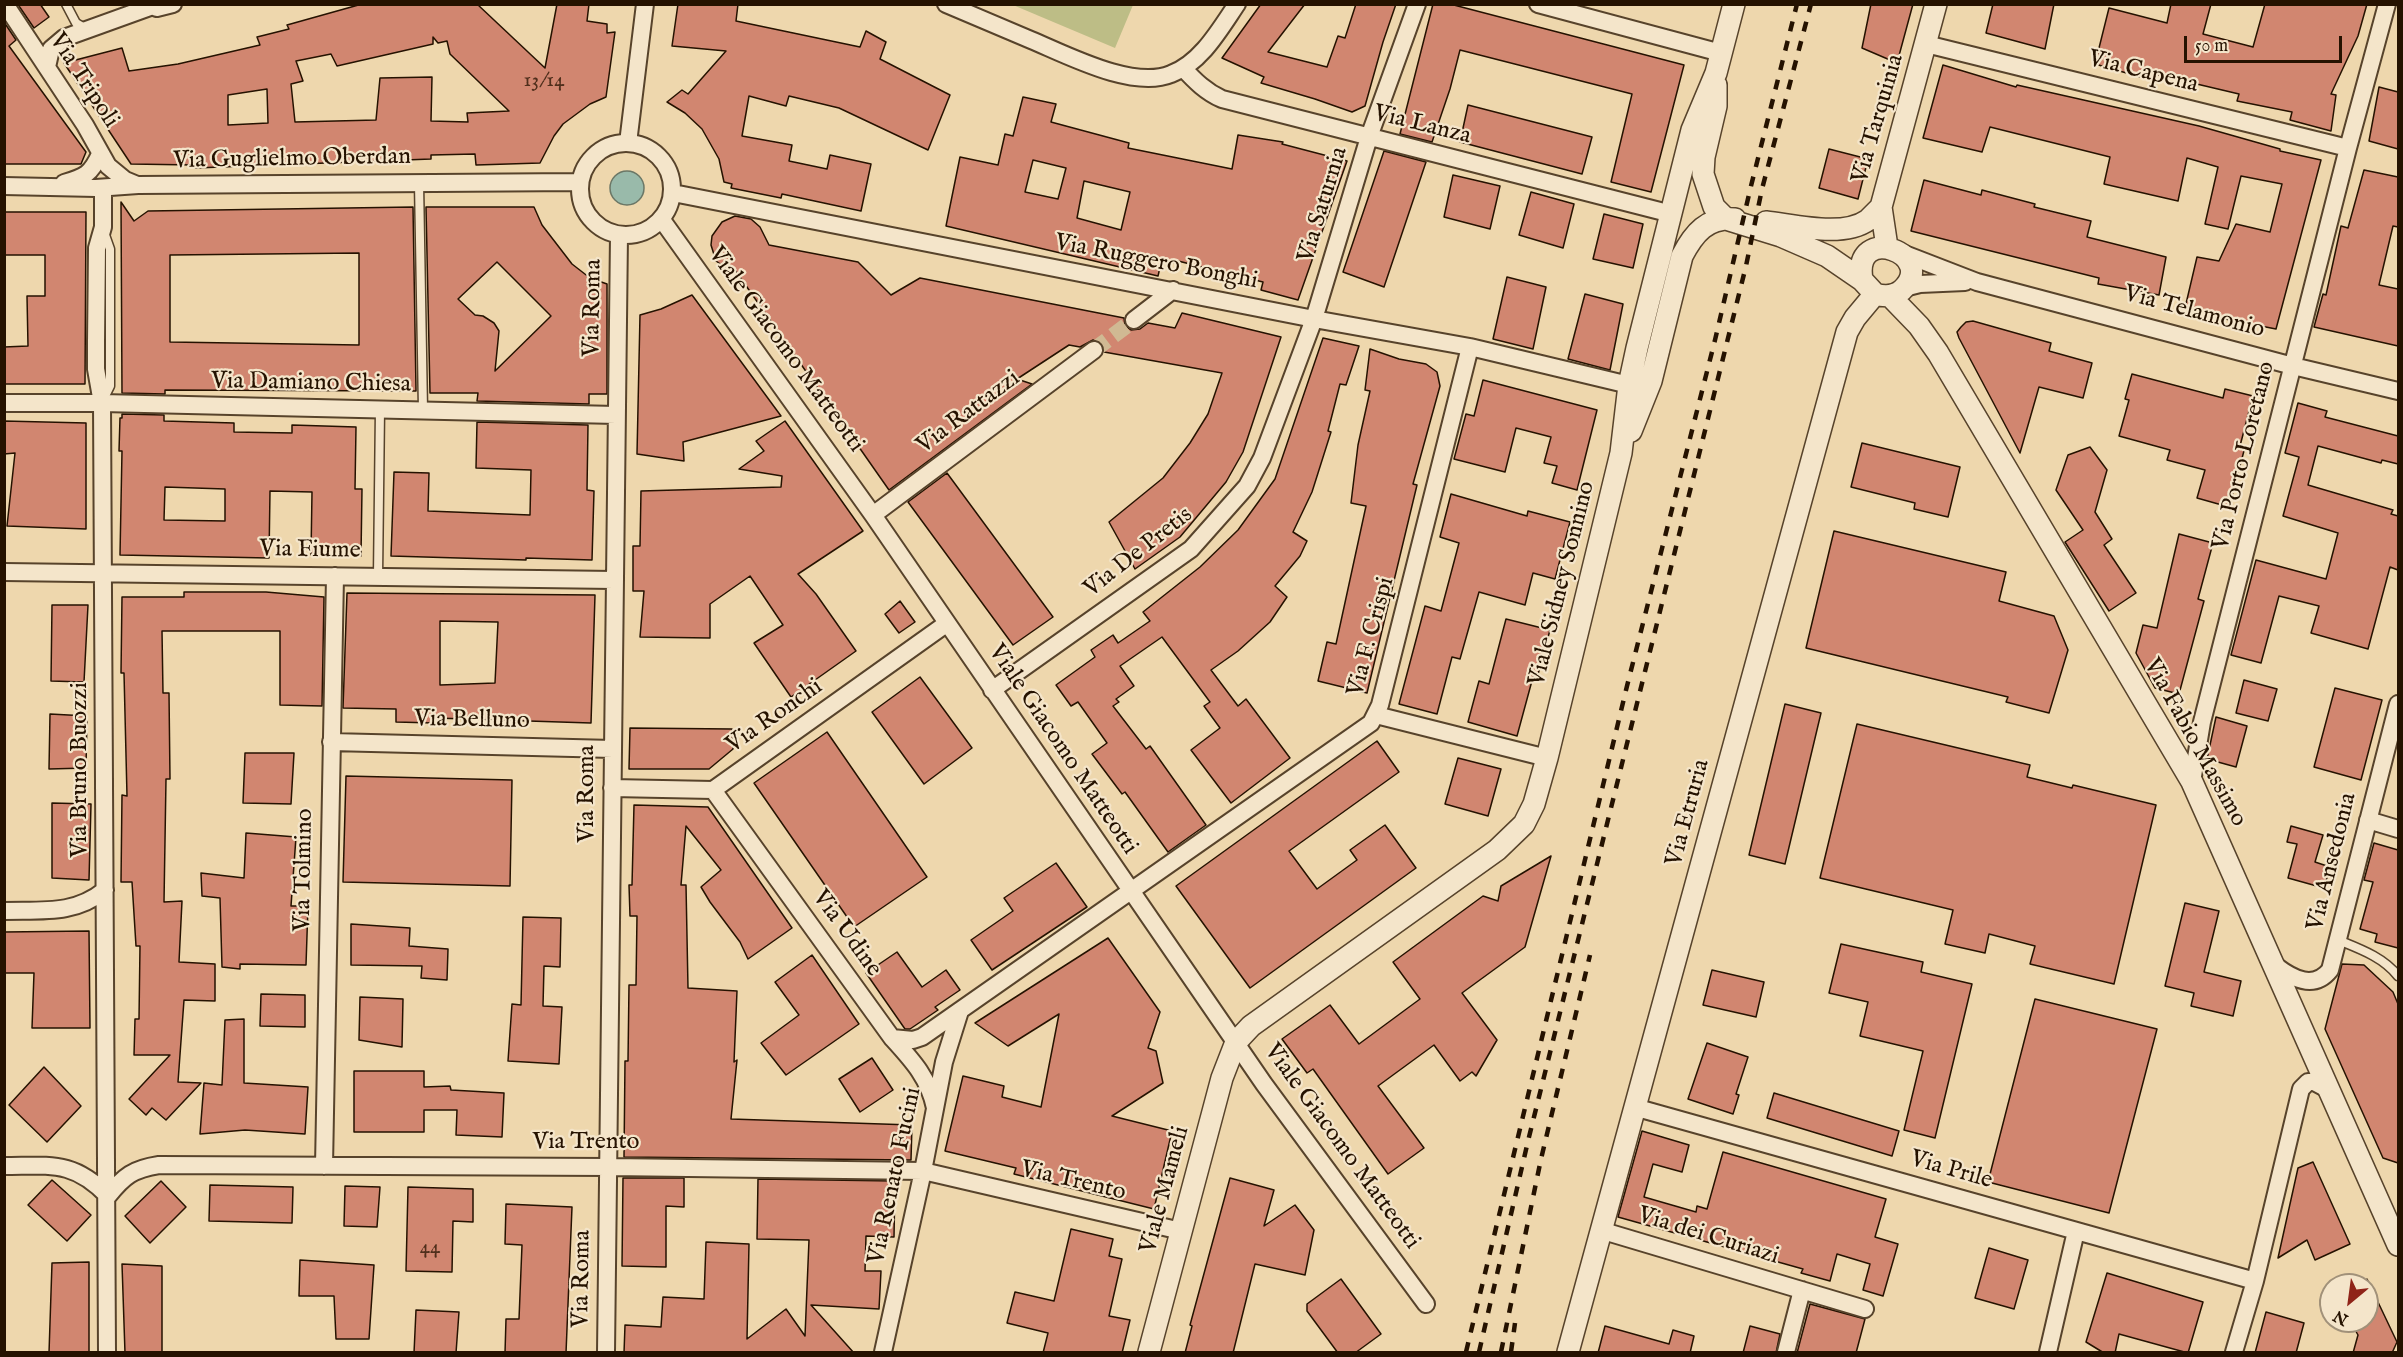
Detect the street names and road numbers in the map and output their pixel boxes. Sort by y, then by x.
street label: Via Tripoli [42,28,124,134]
street label: Via Capena [2085,45,2201,101]
street label: Via Tarquinia [1847,51,1911,187]
street label: Via Lanza [1370,100,1474,152]
street label: Via Guglielmo Oberdan [173,144,411,176]
street label: Via Saturnia [1293,144,1355,266]
street label: Via Ruggero Bonghi [1052,229,1260,297]
street label: Viale Giacomo Matteotti [701,242,869,458]
street label: Via Roma [579,259,609,357]
street label: Via Telamonio [2121,280,2267,346]
street label: Via Porto Loretano [2208,359,2282,553]
street label: Via Rattazzi [912,365,1026,461]
street label: Via Damiano Chiesa [211,368,411,400]
street label: Viale Sidney Sonnino [1524,478,1602,690]
street label: Via De Pretis [1079,502,1199,604]
street label: Via Fiume [259,536,361,566]
street label: Via F. Crispi [1342,574,1402,700]
street label: Viale Giacomo Matteotti [981,639,1143,861]
street label: Via Fabio Massimo [2136,654,2252,832]
street label: Via Ronchi [721,673,829,761]
street label: Via Bruno Buozzi [67,682,95,858]
street label: Via Belluno [414,706,530,736]
street label: Via Roma [574,745,602,843]
street label: Via Etruria [1661,756,1717,870]
street label: Via Ansedonia [2302,790,2364,934]
street label: Via Tolmino [290,808,320,932]
street label: Via Udine [805,885,887,983]
street label: Viale Giacomo Matteotti [1257,1039,1425,1255]
street label: Via Renato Fucini [863,1085,929,1267]
street label: Viale Mameli [1135,1123,1197,1257]
street label: Via Trento [532,1129,640,1157]
street label: Via Prile [1907,1146,1995,1196]
street label: Via Trento [1018,1156,1128,1208]
street label: Via dei Curiazi [1634,1202,1782,1272]
street label: Via Roma [568,1230,598,1328]

